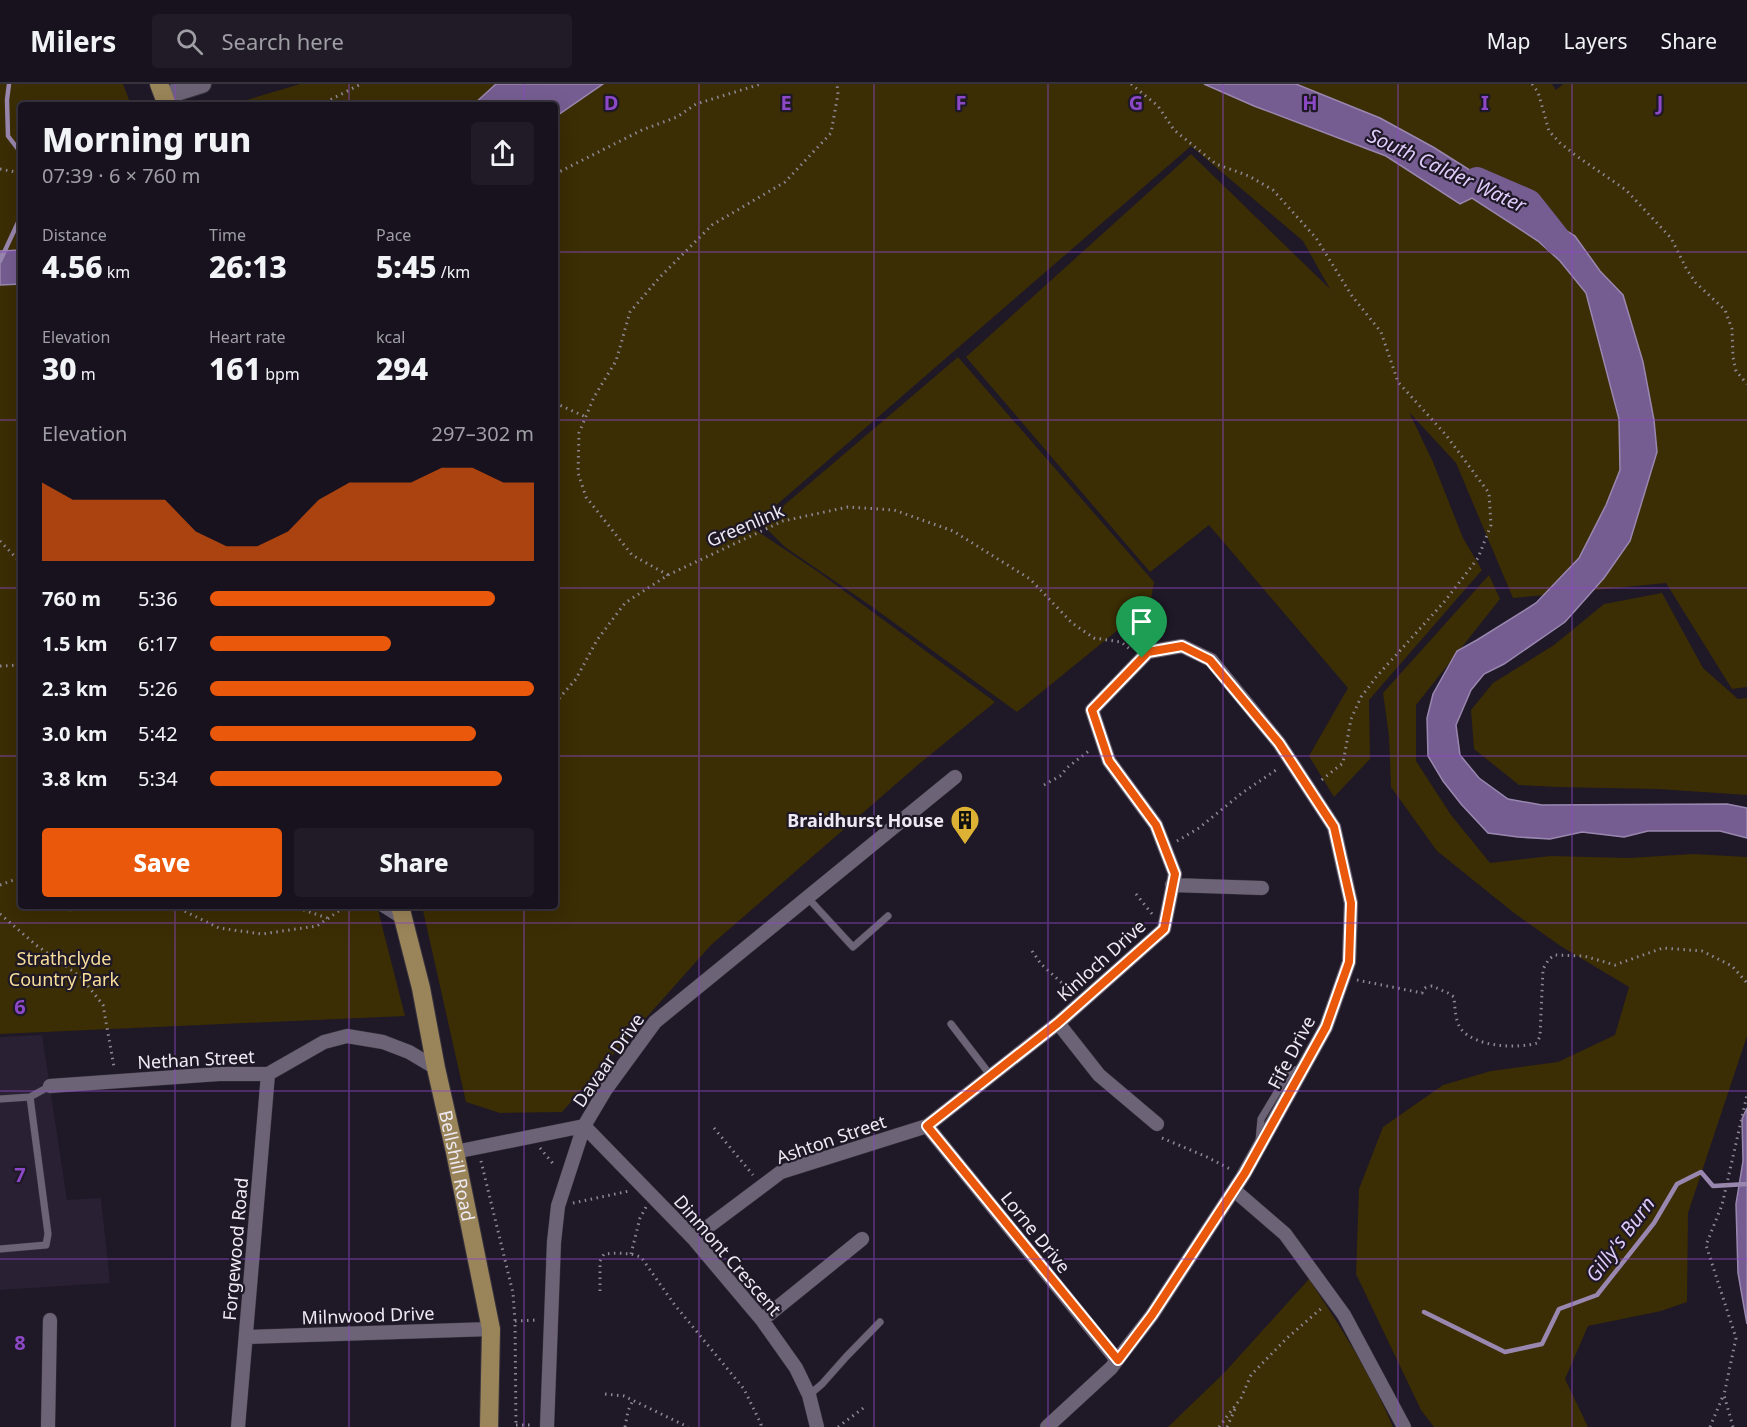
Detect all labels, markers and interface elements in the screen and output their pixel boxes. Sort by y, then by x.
search box [152,14,572,68]
text: Milers [30,22,116,60]
icon: search [173,25,206,58]
text: Search here [221,26,344,56]
text: Map [1487,27,1531,55]
text: Layers [1564,27,1628,55]
text: Share [1661,27,1717,55]
text: D [604,89,618,116]
text: E [780,89,792,116]
text: F [956,89,966,116]
text: G [1129,89,1143,116]
text: H [1302,89,1318,116]
text: I [1481,89,1489,116]
text: J [1655,89,1663,116]
text: Morning run [42,117,251,162]
water label: South Calder Water [1363,121,1532,219]
button: share [471,122,534,185]
text: 07:39 · 6 × 760 m [42,162,200,189]
text: Distance [42,224,107,246]
text: Time [209,224,246,246]
text: Pace [376,224,411,246]
text: 4.56 [42,246,103,287]
text: 26:13 [209,246,287,287]
text: 5:45 [376,246,437,287]
text: km [103,261,130,283]
text: /km [437,261,470,283]
text: Elevation [42,326,110,348]
text: Heart rate [209,326,285,348]
text: kcal [376,326,405,348]
text: 30 [42,348,77,389]
text: 161 [209,348,261,389]
text: 294 [376,348,428,389]
text: m [77,363,96,385]
text: bpm [261,363,300,385]
text: Elevation [42,420,127,447]
text: 297–302 m [431,420,534,447]
street label: Greenlink [703,498,788,552]
text: 760 m [42,585,101,612]
text: 5:36 [138,585,178,612]
pin [1116,596,1167,658]
icon: arrive [1125,605,1158,638]
text: 1.5 km [42,630,108,657]
text: 6:17 [138,630,178,657]
text: 2.3 km [42,675,108,702]
text: 5:26 [138,675,178,702]
text: 3.0 km [42,720,108,747]
text: 5:42 [138,720,178,747]
text: 3.8 km [42,765,108,792]
text: 5:34 [138,765,178,792]
building icon: Braidhurst House [949,804,981,846]
place label: Braidhurst House [787,808,944,832]
button: Save [42,828,282,897]
button: Share [294,828,534,897]
street label: Kinloch Drive [1052,914,1150,1006]
park label: Strathclyde Country Park [9,946,120,991]
text: 6 [14,993,26,1020]
street label: Davaar Drive [567,1008,649,1112]
street label: Fife Drive [1262,1011,1320,1093]
street label: Nethan Street [137,1044,256,1074]
street label: Bellshill Road [434,1108,481,1223]
street label: Ashton Street [773,1109,890,1169]
text: 7 [14,1161,26,1188]
street label: Forgewood Road [217,1177,253,1321]
street label: Lorne Drive [996,1186,1076,1278]
street label: Dinmont Crescent [669,1190,787,1321]
water label: Gilly's Burn [1579,1191,1661,1287]
street label: Milnwood Drive [301,1301,435,1329]
text: 8 [14,1329,26,1356]

